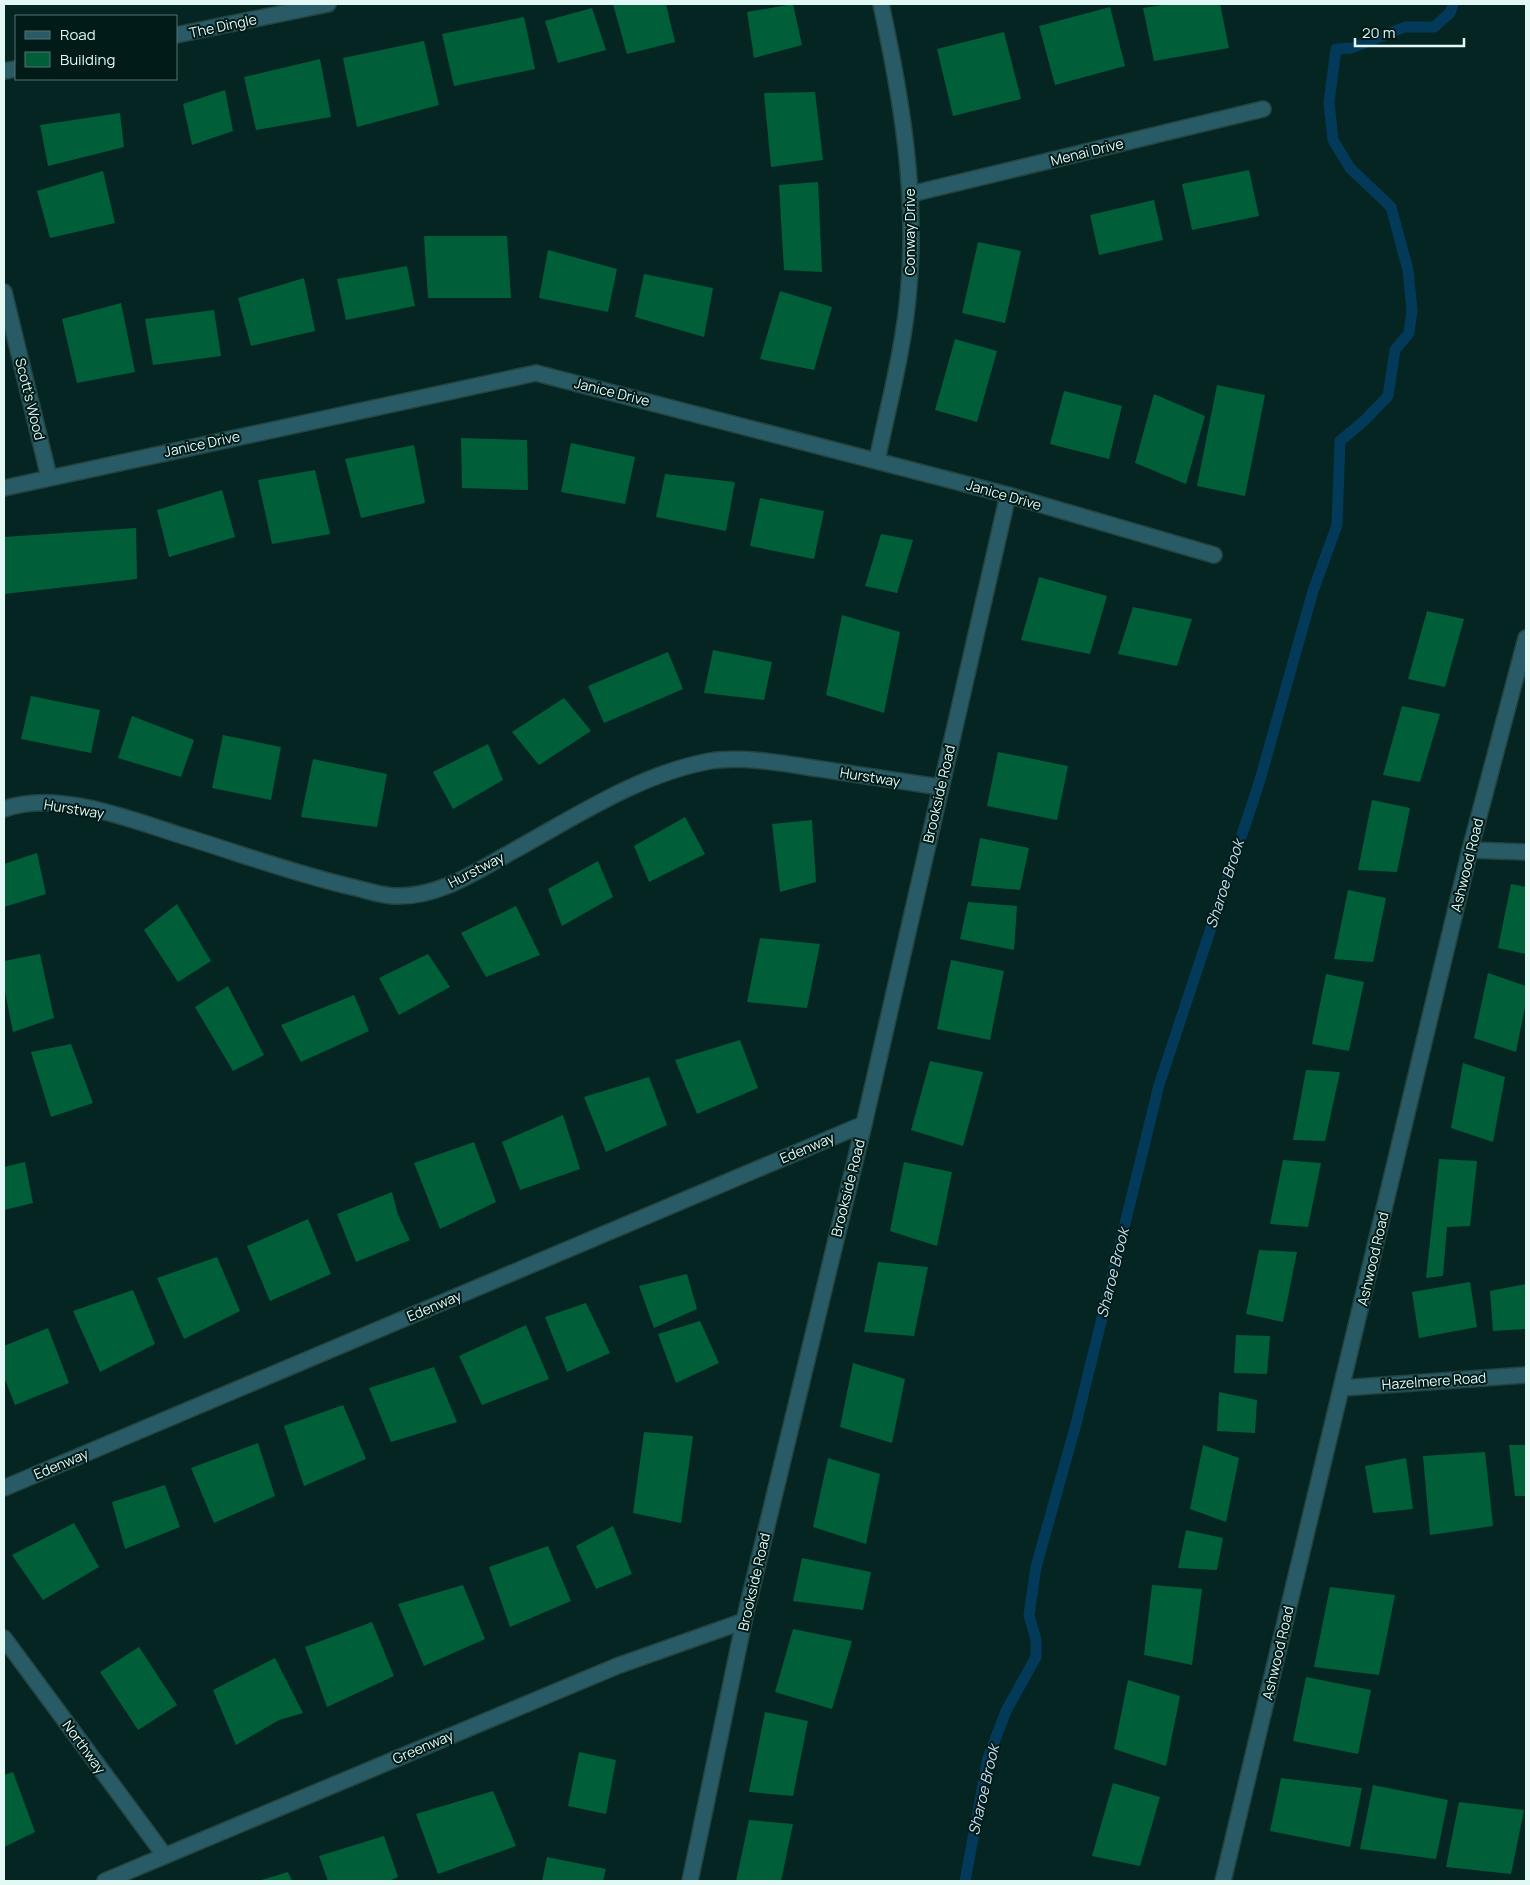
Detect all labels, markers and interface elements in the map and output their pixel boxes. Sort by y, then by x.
street label: The Dingle [187,9,258,42]
legend [15,15,178,80]
scale bar [1355,15,1464,47]
text: 20 m [1362,22,1395,43]
text: Road [60,24,96,45]
text: Building [60,49,115,70]
street label: Menai Drive [1048,133,1125,170]
street label: Conway Drive [900,188,919,276]
street label: Scott's Wood [11,356,50,442]
street label: Janice Drive [572,373,652,410]
street label: Janice Drive [162,426,242,461]
street label: Janice Drive [964,475,1044,514]
street label: Brookside Road [918,743,959,845]
street label: Hurstway [839,762,902,791]
street label: Hurstway [43,794,106,823]
street label: Ashwood Road [1446,816,1487,914]
water label: Sharoe Brook [1200,834,1250,931]
street label: Hurstway [444,847,508,892]
street label: Edenway [777,1127,838,1168]
street label: Brookside Road [826,1137,869,1239]
street label: Ashwood Road [1352,1210,1393,1308]
water label: Sharoe Brook [1091,1223,1134,1320]
street label: Edenway [404,1285,465,1326]
street label: Hazelmere Road [1381,1367,1487,1394]
street label: Edenway [31,1443,92,1484]
street label: Brookside Road [733,1531,774,1633]
street label: Ashwood Road [1257,1604,1298,1702]
street label: Northway [59,1716,111,1778]
street label: Greenway [389,1725,457,1768]
water label: Sharoe Brook [963,1740,1005,1837]

